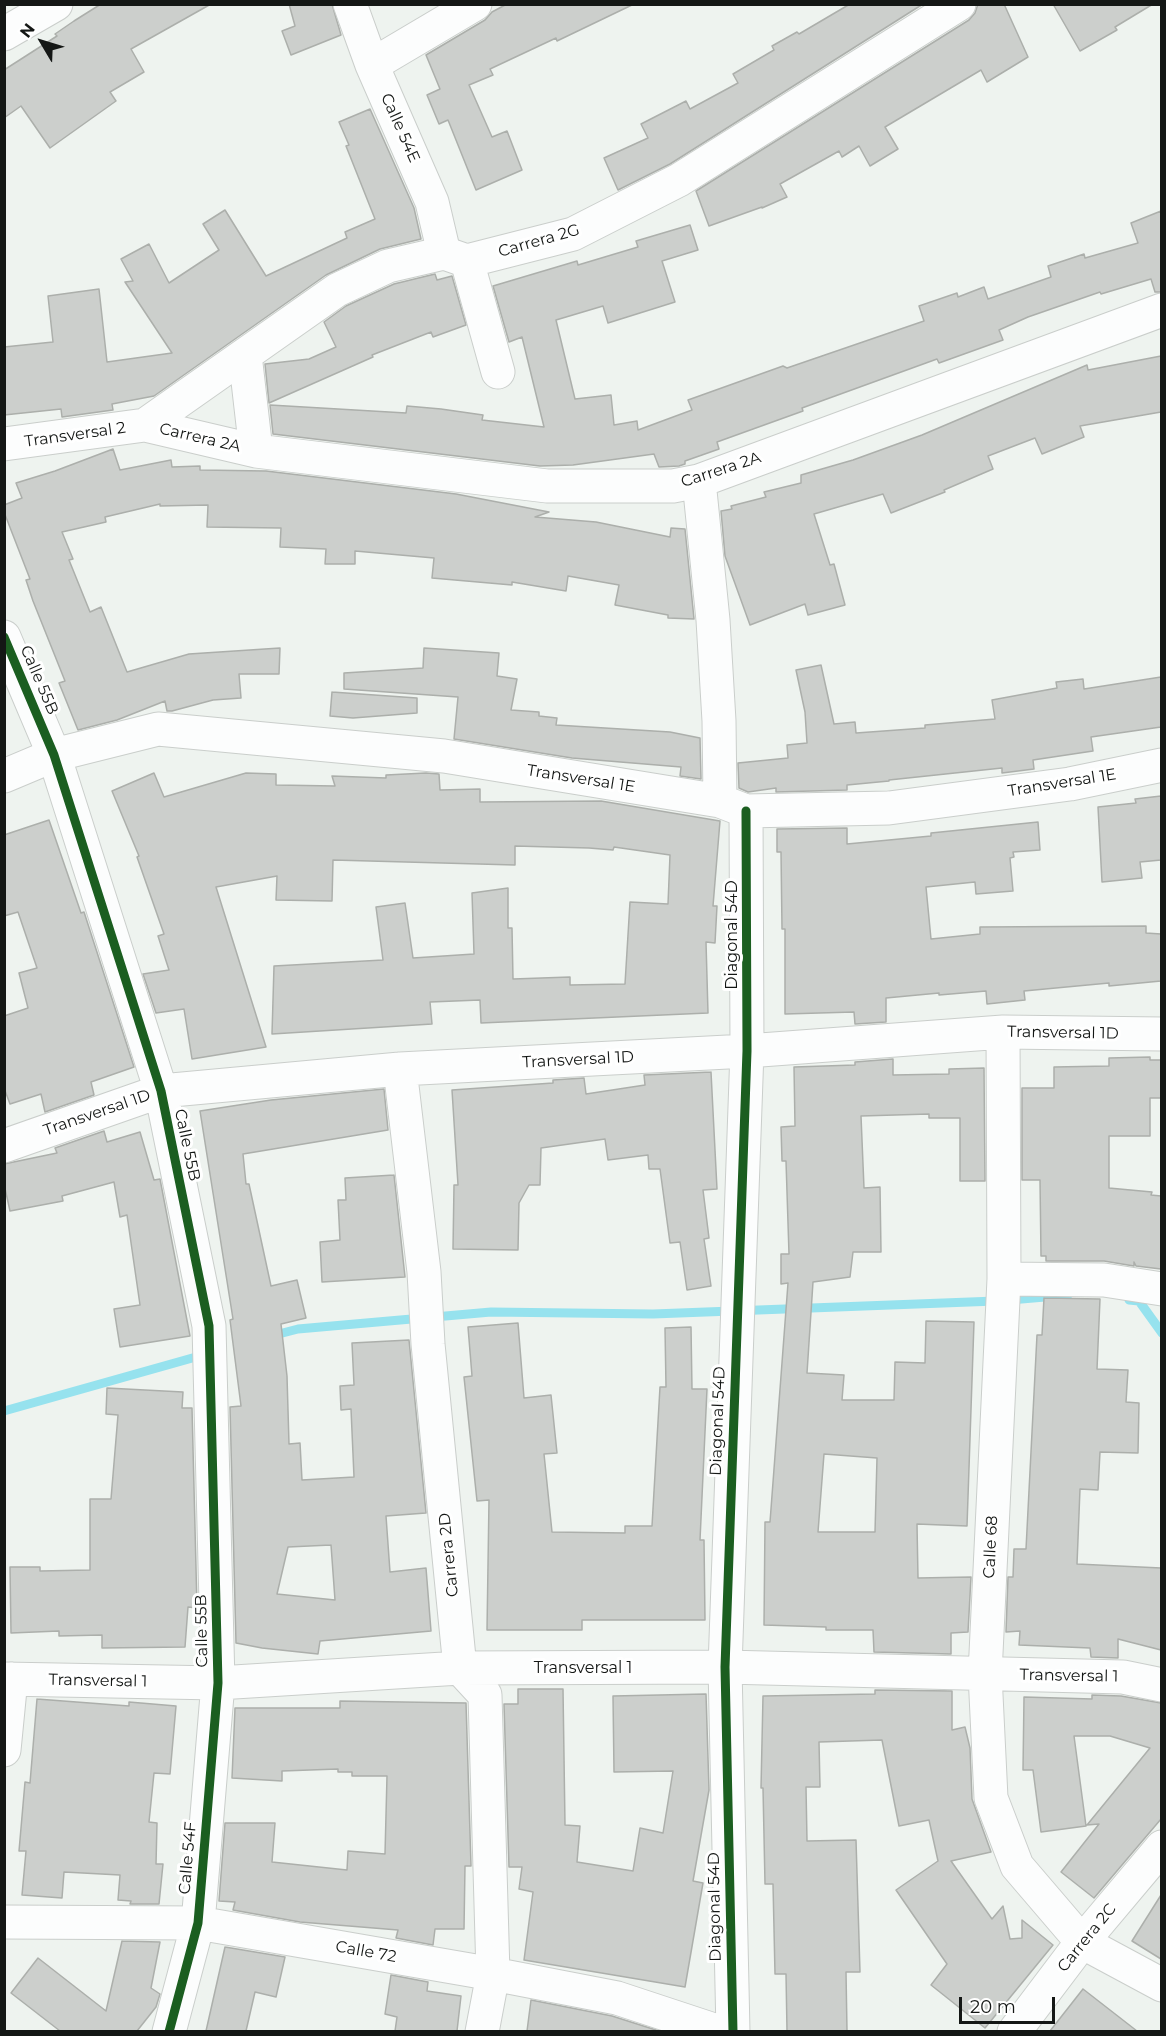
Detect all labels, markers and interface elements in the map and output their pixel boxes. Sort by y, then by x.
north arrow [12,12,72,72]
text: N [16,20,39,42]
street label: Calle 54E [376,91,424,165]
street label: Carrera 2G [496,220,582,262]
street label: Transversal 2 [23,418,127,452]
street label: Carrera 2A [158,419,242,457]
street label: Carrera 2A [679,448,763,492]
street label: Calle 55B [16,643,62,717]
street label: Transversal 1E [526,761,636,797]
street label: Transversal 1E [1007,765,1117,801]
street label: Diagonal 54D [722,880,742,990]
street label: Transversal 1D [1007,1022,1119,1044]
street label: Transversal 1D [522,1047,634,1073]
street label: Transversal 1D [41,1086,153,1140]
street label: Calle 55B [170,1107,204,1183]
street label: Diagonal 54D [706,1366,730,1476]
street label: Carrera 2D [435,1512,463,1598]
street label: Calle 68 [980,1515,1002,1579]
street label: Calle 55B [192,1594,212,1668]
street label: Transversal 1 [534,1658,632,1678]
street label: Transversal 1 [1020,1666,1118,1686]
street label: Transversal 1 [49,1671,147,1691]
street label: Calle 54F [175,1821,201,1895]
street label: Diagonal 54D [704,1852,726,1962]
street label: Carrera 2C [1054,1900,1120,1976]
street label: Calle 72 [334,1937,398,1967]
scale bar [962,1985,1058,2023]
text: 20 m [970,1996,1016,2018]

